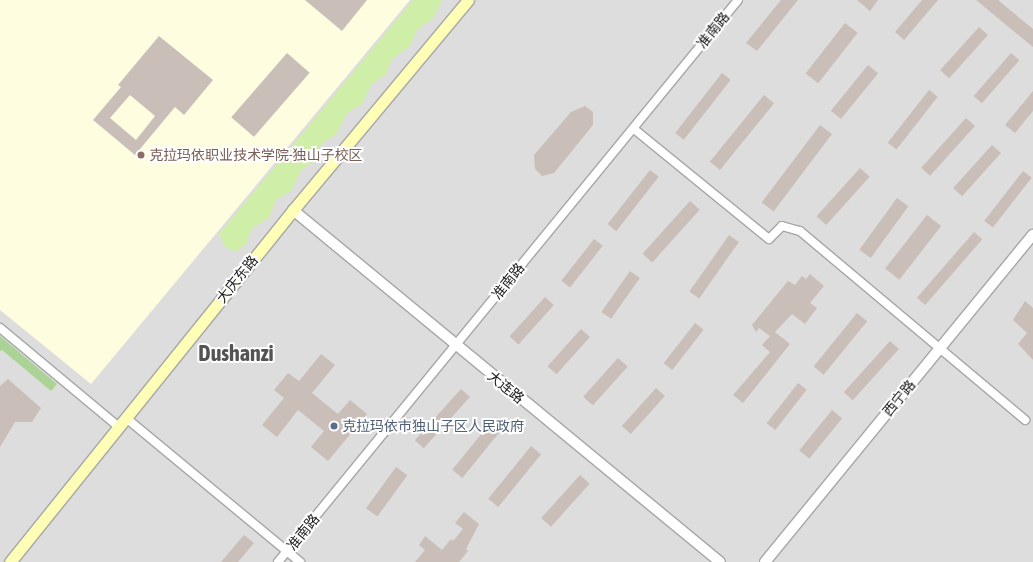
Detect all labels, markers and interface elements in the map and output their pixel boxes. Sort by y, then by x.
street label: 准南路 [693,8,733,52]
place label: 克拉玛依职业技术学院-独山子校区 [149,147,362,163]
marker: 克拉玛依职业技术学院-独山子校区 [136,150,146,160]
street label: 大庆东路 [213,252,261,306]
street label: 准南路 [488,259,528,303]
district label: Dushanzi [198,341,274,367]
street label: 大连路 [484,367,528,407]
street label: 西宁路 [879,376,919,420]
place label: 克拉玛依市独山子区人民政府 [342,418,524,434]
marker: 克拉玛依市独山子区人民政府 [329,421,339,431]
street label: 准南路 [283,510,323,554]

